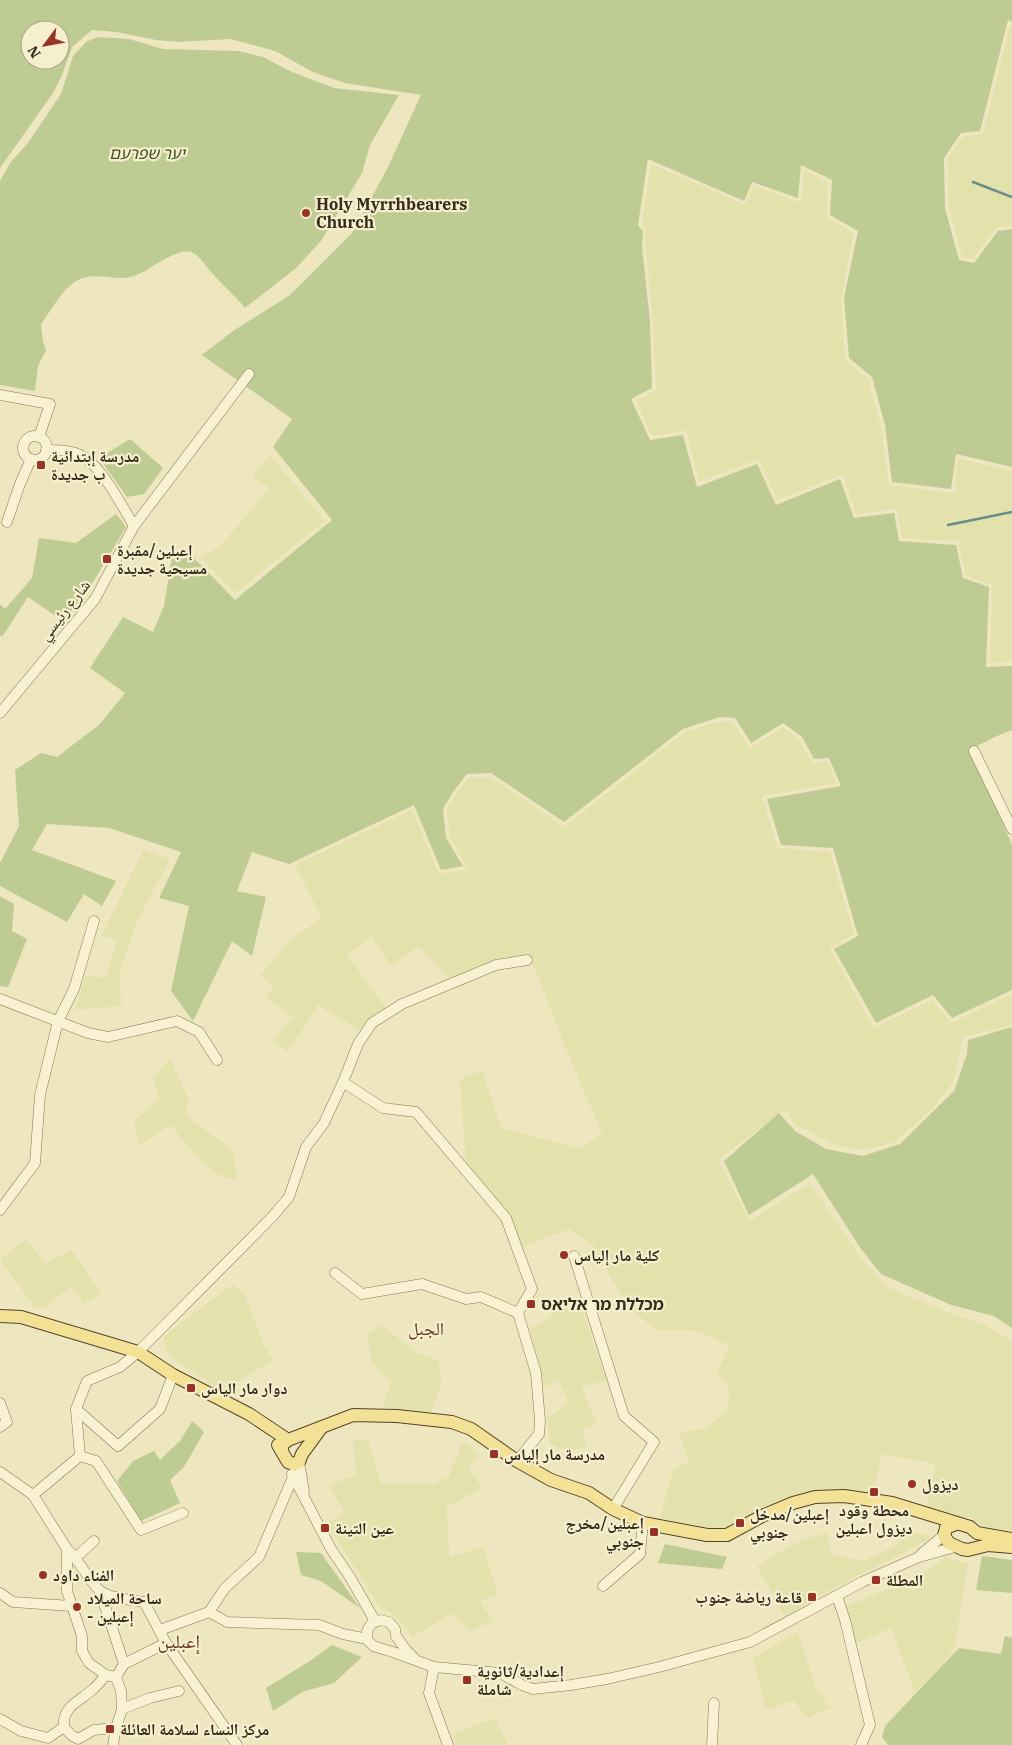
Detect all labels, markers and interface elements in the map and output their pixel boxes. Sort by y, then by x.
north arrow [20,20,70,70]
text: N [23,42,45,61]
park label: יער שפרעם [109,143,186,163]
place label: Holy Myrrhbearers Church [316,194,467,232]
marker: Holy Myrrhbearers Church [300,207,312,219]
place label: مدرسة إبتدائية ب جديدة [51,446,139,484]
marker: مدرسة إبتدائية ب جديدة [35,459,47,471]
place label: إعبلين/مقبرة مسيحية جديدة [117,540,207,578]
marker: إعبلين/مقبرة مسيحية جديدة [101,553,113,565]
street label: شارع رئيسي [34,575,96,646]
place label: كلية مار إلياس [574,1245,659,1266]
marker: كلية مار إلياس [558,1249,570,1261]
place label: מכללת מר אליאס [541,1294,664,1314]
marker: מכללת מר אליאס [525,1298,537,1310]
district label: الجبل [408,1317,444,1340]
place label: دوار مار الياس [201,1378,288,1398]
marker: دوار مار الياس [185,1382,197,1394]
place label: مدرسة مار إلياس [504,1444,605,1465]
marker: مدرسة مار إلياس [488,1448,500,1460]
place label: ديزول [922,1474,959,1494]
marker: ديزول [906,1478,918,1490]
marker: محطة وقود ديزول اعبلين [868,1486,880,1498]
place label: محطة وقود ديزول اعبلين [836,1500,913,1538]
place label: إعبلين/مدخل جنوبي [750,1504,829,1545]
place label: إعبلين/مخرج جنوبي [566,1513,644,1554]
marker: إعبلين/مدخل جنوبي [734,1517,746,1529]
place label: عين التينة [335,1518,394,1538]
marker: عين التينة [319,1522,331,1534]
marker: إعبلين/مخرج جنوبي [648,1526,660,1538]
place label: الفناء داود [53,1565,114,1585]
marker: الفناء داود [37,1569,49,1581]
place label: المطلة [886,1570,923,1590]
marker: المطلة [870,1574,882,1586]
place label: قاعة رياضة جنوب [695,1587,802,1607]
place label: ساحة الميلاد - إعبلين [87,1588,162,1627]
marker: قاعة رياضة جنوب [806,1591,818,1603]
marker: ساحة الميلاد - إعبلين [71,1601,83,1613]
district label: إعبلين [158,1629,200,1655]
place label: إعدادية/ثانوية شاملة [477,1661,564,1699]
marker: إعدادية/ثانوية شاملة [461,1674,473,1686]
place label: مركز النساء لسلامة العائلة [120,1719,269,1739]
marker: مركز النساء لسلامة العائلة [104,1723,116,1735]

